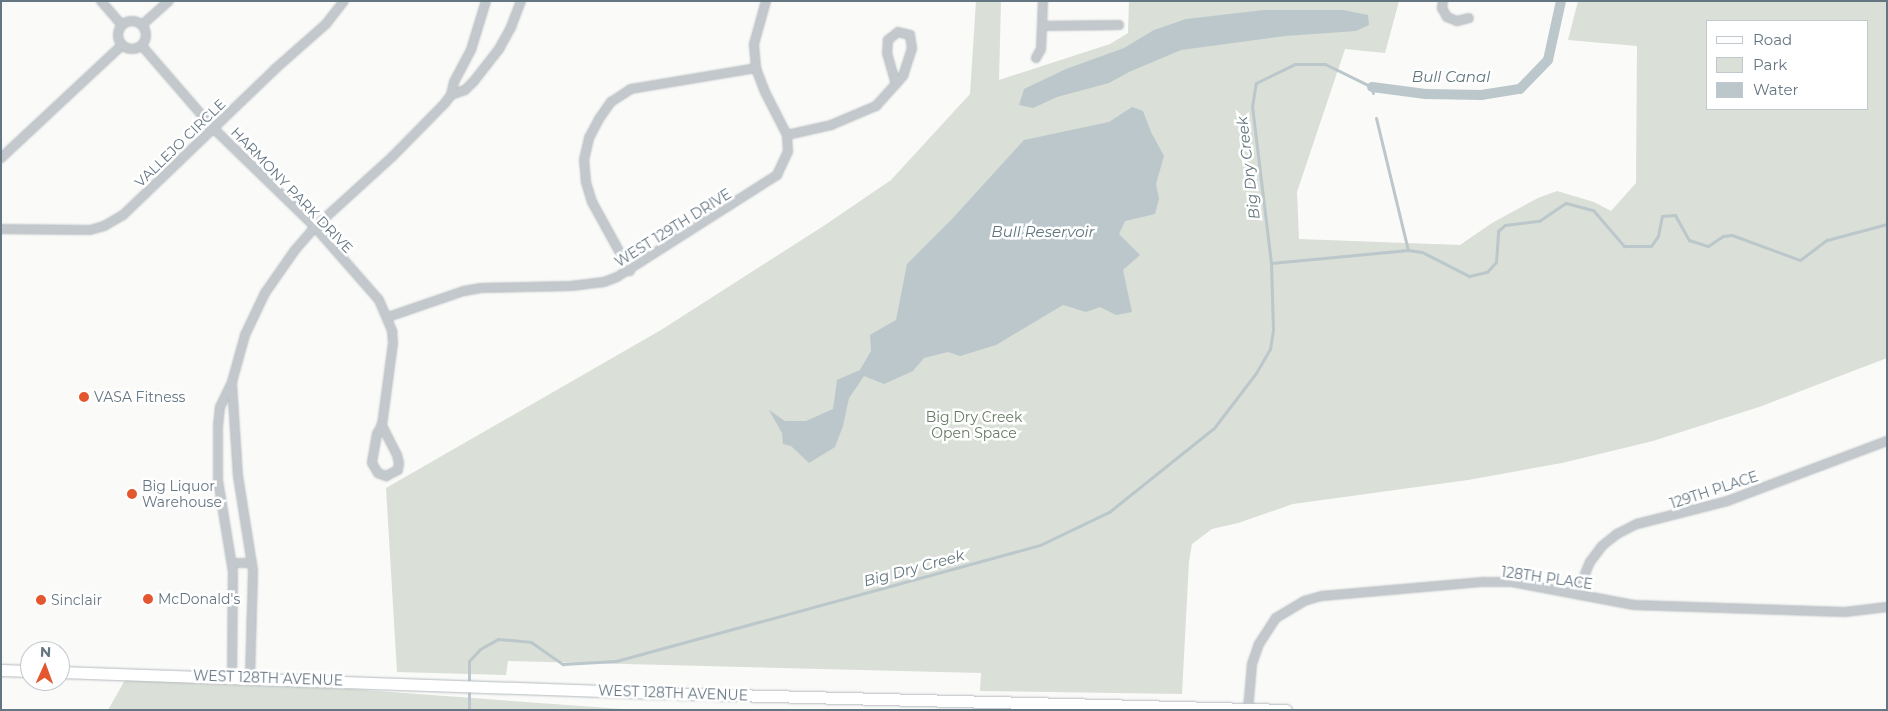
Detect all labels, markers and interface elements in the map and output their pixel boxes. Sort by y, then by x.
legend [1706,20,1868,110]
text: Road [1753,30,1792,49]
text: Park [1753,55,1787,74]
water label: Bull Canal [1412,68,1490,86]
text: Water [1753,80,1799,99]
street label: VALLEJO CIRCLE [131,95,229,191]
water label: Big Dry Creek [1233,116,1263,220]
street label: HARMONY PARK DRIVE [228,124,356,256]
street label: WEST 129TH DRIVE [612,185,734,271]
water label: Bull Reservoir [991,223,1095,241]
place label: VASA Fitness [94,389,185,405]
marker: VASA Fitness [78,391,90,403]
park label: Big Dry Creek Open Space [926,409,1022,442]
street label: 129TH PLACE [1668,468,1760,512]
place label: Big Liquor Warehouse [142,478,222,511]
marker: Big Liquor Warehouse [126,488,138,500]
water label: Big Dry Creek [862,546,966,590]
street label: 128TH PLACE [1500,563,1594,593]
place label: McDonald's [158,591,240,607]
place label: Sinclair [51,592,102,608]
marker: McDonald's [142,593,154,605]
marker: Sinclair [35,594,47,606]
north arrow [20,641,70,691]
text: N [40,643,51,661]
street label: WEST 128TH AVENUE [193,667,343,689]
street label: WEST 128TH AVENUE [598,682,748,704]

